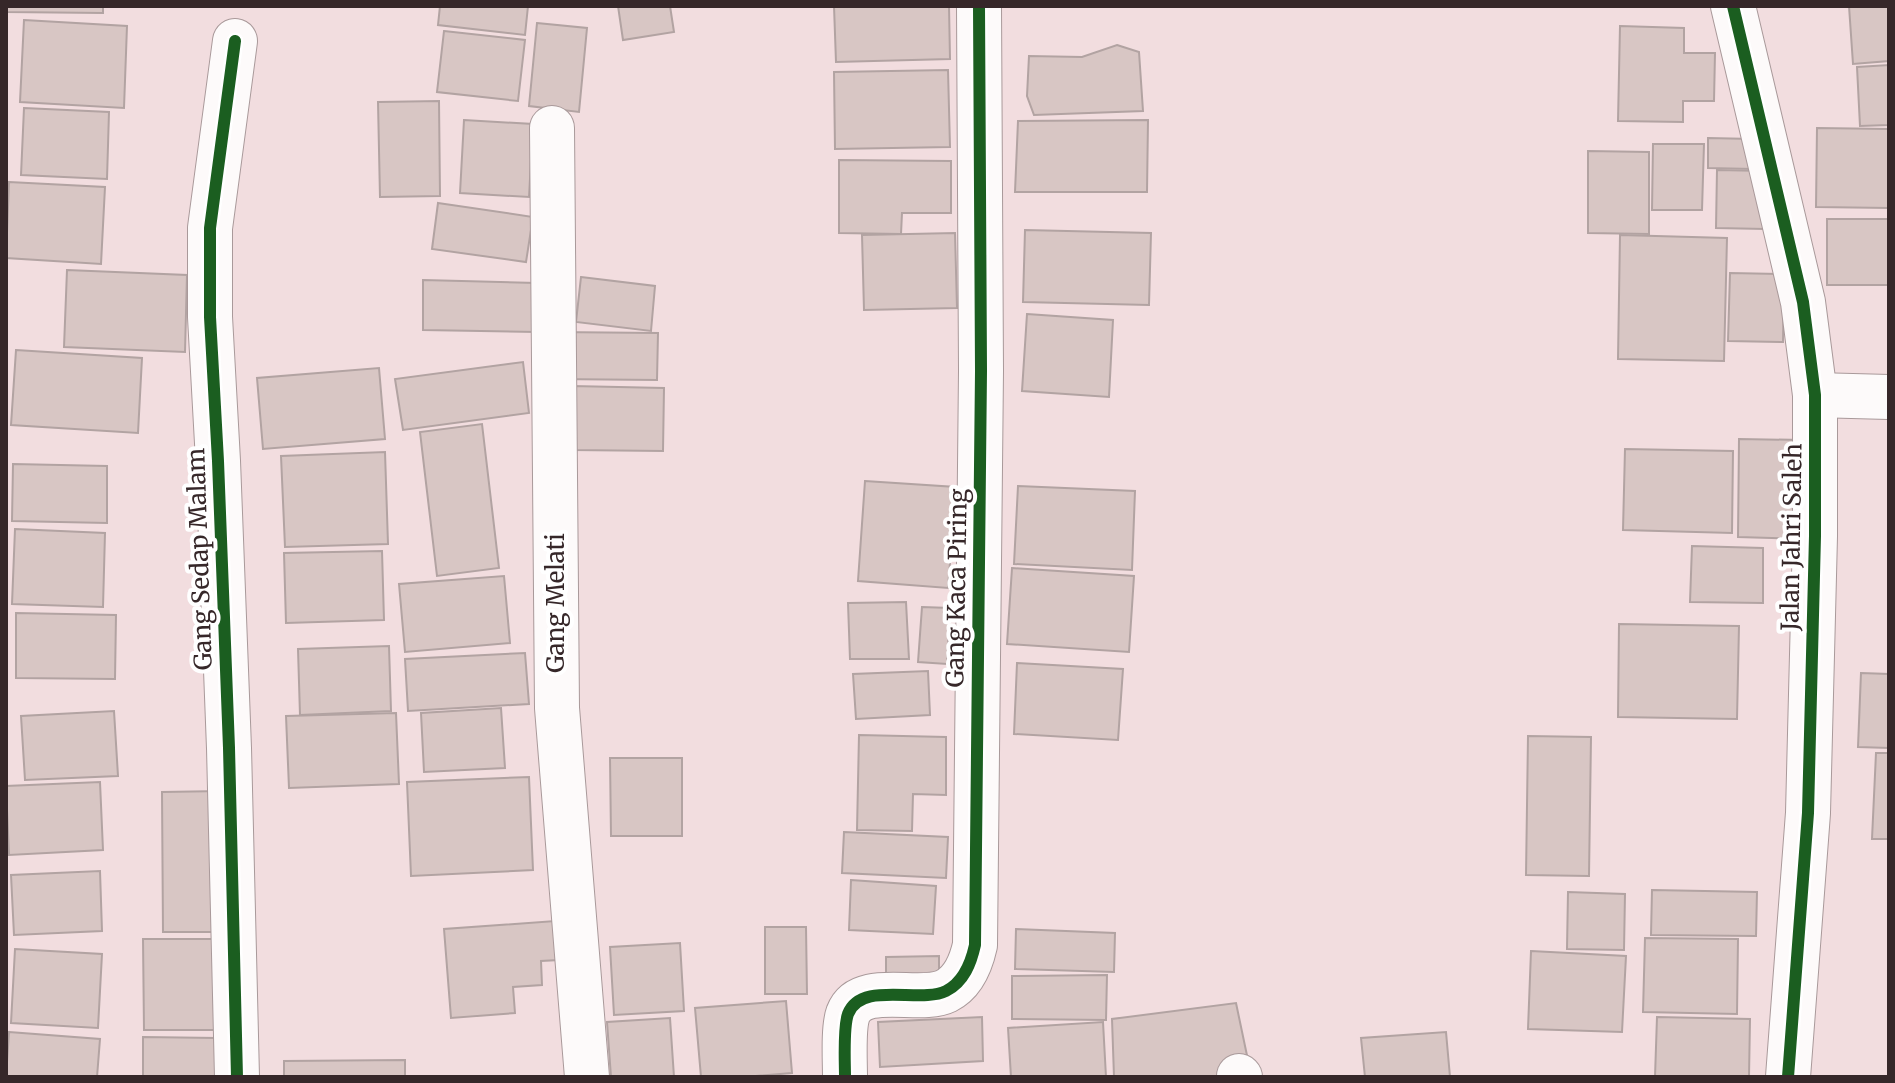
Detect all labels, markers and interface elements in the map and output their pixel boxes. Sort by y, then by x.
street label: Jalan Jahri Saleh [1774,443,1809,632]
street label: Gang Sedap Malam [180,447,219,671]
street label: Gang Kaca Piring [939,488,974,688]
street label: Gang Melati [540,533,571,673]

